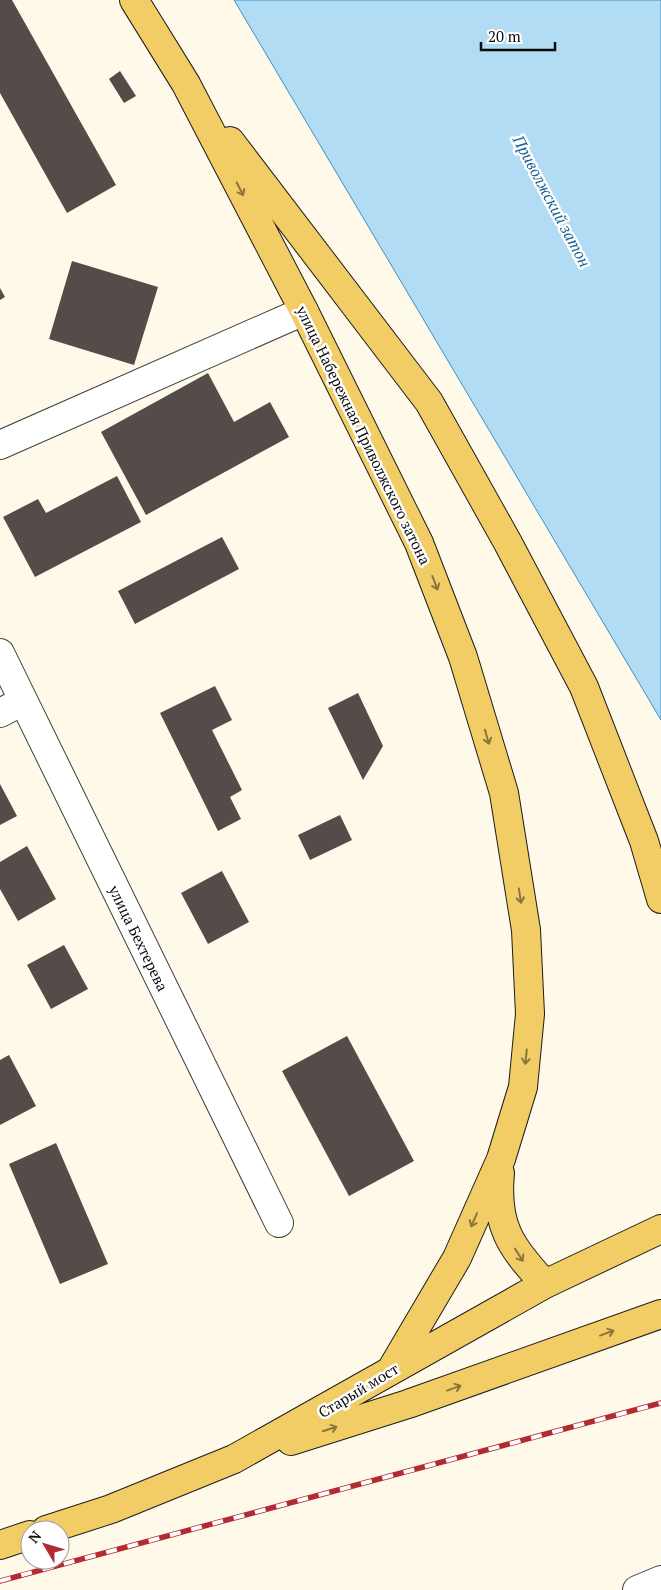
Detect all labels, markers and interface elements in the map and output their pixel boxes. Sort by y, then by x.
scale bar [481,20,555,52]
text: 20 m [488,26,521,46]
water label: Приволжский затон [507,130,596,271]
one-way arrow [236,181,245,196]
street label: улица Набережная Приволжского затона [292,301,436,568]
one-way arrow [431,575,440,590]
one-way arrow [482,728,492,744]
street label: улица Бехтерева [104,881,173,995]
one-way arrow [516,887,526,903]
one-way arrow [521,1049,531,1065]
one-way arrow [469,1212,479,1227]
one-way arrow [515,1248,525,1262]
one-way arrow [599,1328,615,1337]
street label: Старый мост [314,1358,402,1422]
one-way arrow [446,1383,461,1392]
one-way arrow [322,1423,338,1433]
north arrow [20,1520,70,1570]
text: N [24,1526,45,1547]

